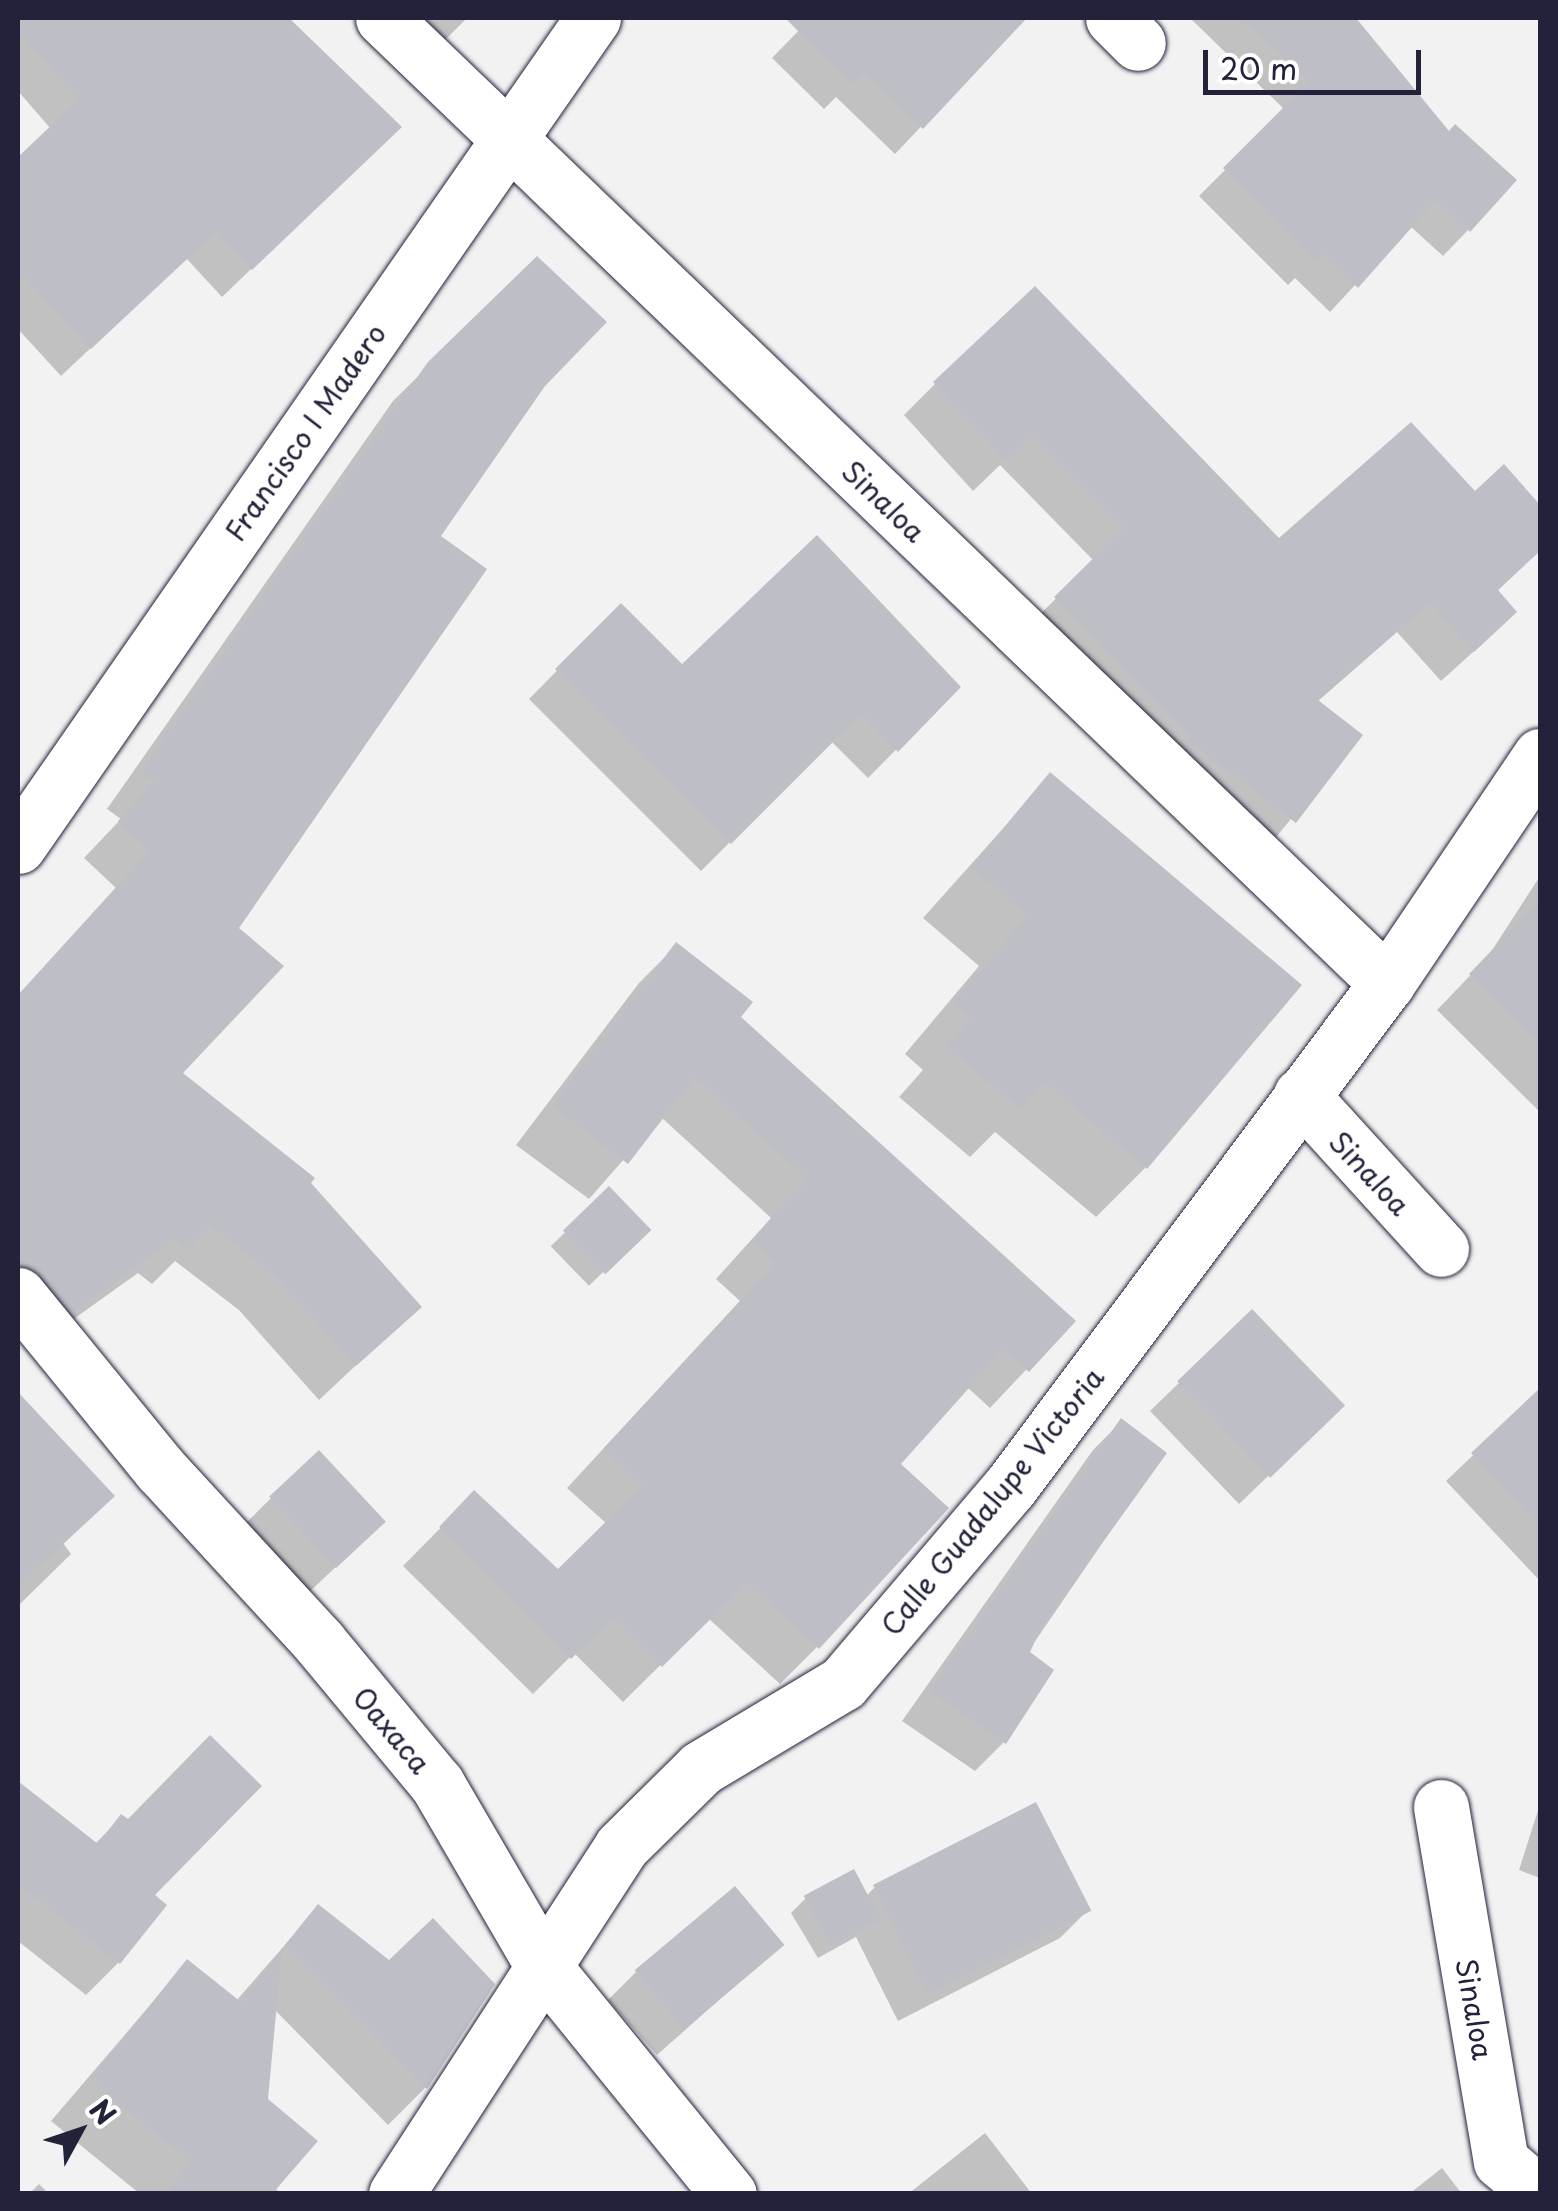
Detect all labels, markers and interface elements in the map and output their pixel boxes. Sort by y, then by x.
scale bar [1208,30,1426,92]
text: 20 m [1220,45,1297,90]
street label: Francisco I Madero [217,317,393,547]
street label: Sinaloa [836,453,932,549]
street label: Sinaloa [1323,1124,1417,1222]
street label: Calle Guadalupe Victoria [872,1359,1112,1643]
street label: Oaxaca [346,1680,438,1780]
street label: Sinaloa [1450,1956,1500,2062]
north arrow [30,2081,130,2181]
text: N [80,2089,127,2134]

